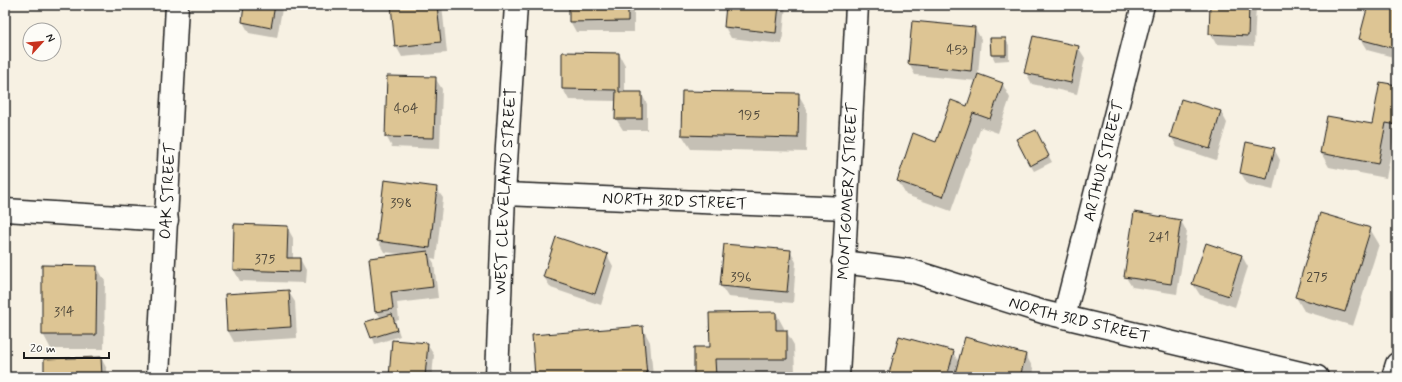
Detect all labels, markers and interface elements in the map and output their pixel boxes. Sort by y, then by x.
north arrow [22,22,62,62]
text: N [42,31,58,44]
house number: 453 [946,41,968,59]
street label: WEST CLEVELAND STREET [490,87,521,295]
street label: ARTHUR STREET [1078,97,1129,223]
house number: 404 [394,100,418,118]
street label: MONTGOMERY STREET [832,101,863,280]
house number: 195 [738,106,760,124]
street label: OAK STREET [155,142,180,240]
street label: NORTH 3RD STREET [602,188,748,214]
house number: 398 [390,194,412,212]
house number: 241 [1149,228,1169,246]
house number: 375 [254,250,276,268]
house number: 396 [730,268,752,286]
house number: 275 [1306,268,1328,286]
street label: NORTH 3RD STREET [1006,291,1152,347]
house number: 314 [54,303,74,321]
scale bar [24,334,109,360]
text: 20 m [30,341,56,357]

